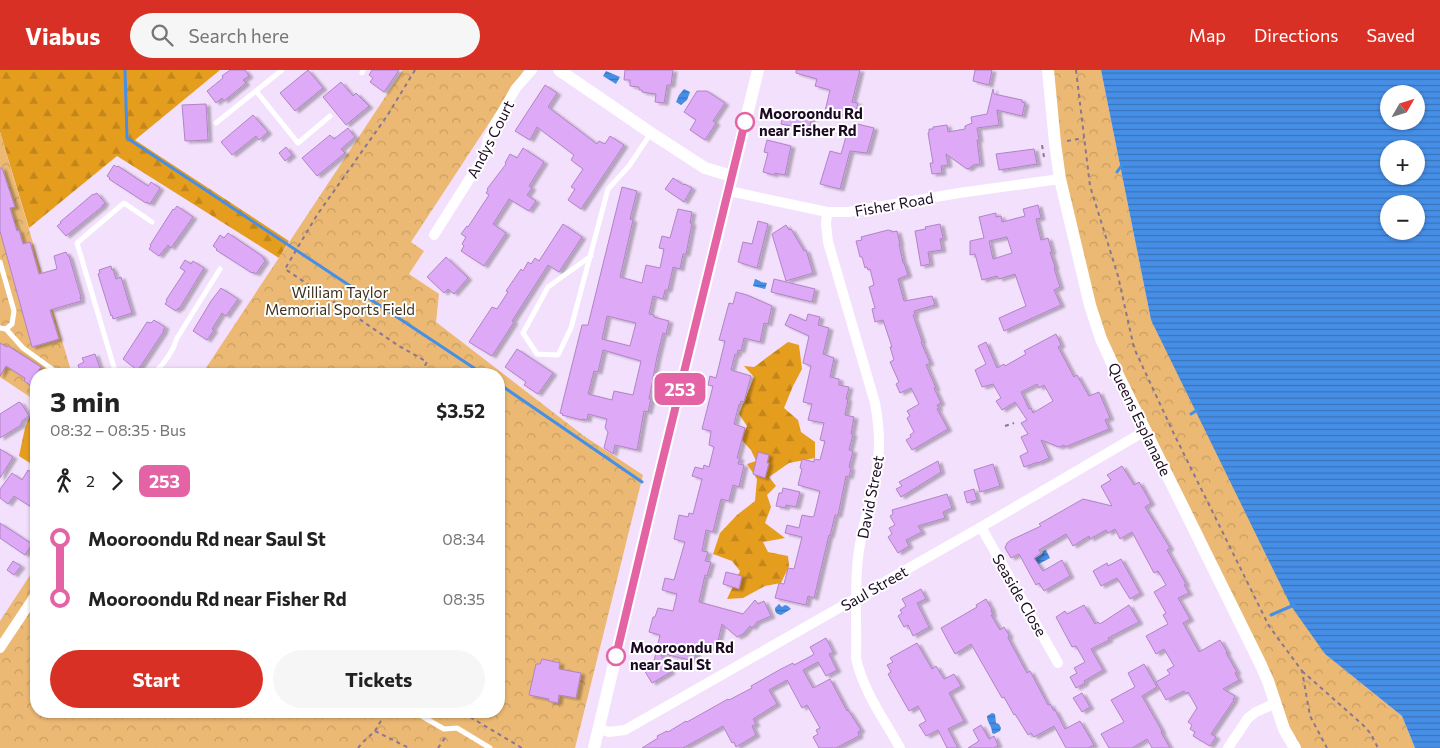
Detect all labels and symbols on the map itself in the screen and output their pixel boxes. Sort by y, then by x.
north arrow [1380,85,1425,130]
street label: Andys Court [463,97,517,181]
place label: Mooroondu Rd near Fisher Rd [759,104,863,139]
marker: Mooroondu Rd near Fisher Rd [735,112,755,132]
street label: Fisher Road [853,188,935,220]
park label: William Taylor Memorial Sports Field [265,283,415,318]
street label: Queens Esplanade [1105,359,1175,479]
line badge: 253 [651,373,709,405]
street label: David Street [853,454,887,540]
street label: Seaside Close [989,551,1051,640]
street label: Saul Street [837,562,911,614]
place label: Mooroondu Rd near Saul St [630,638,734,673]
marker: Mooroondu Rd near Saul St [606,646,626,666]

